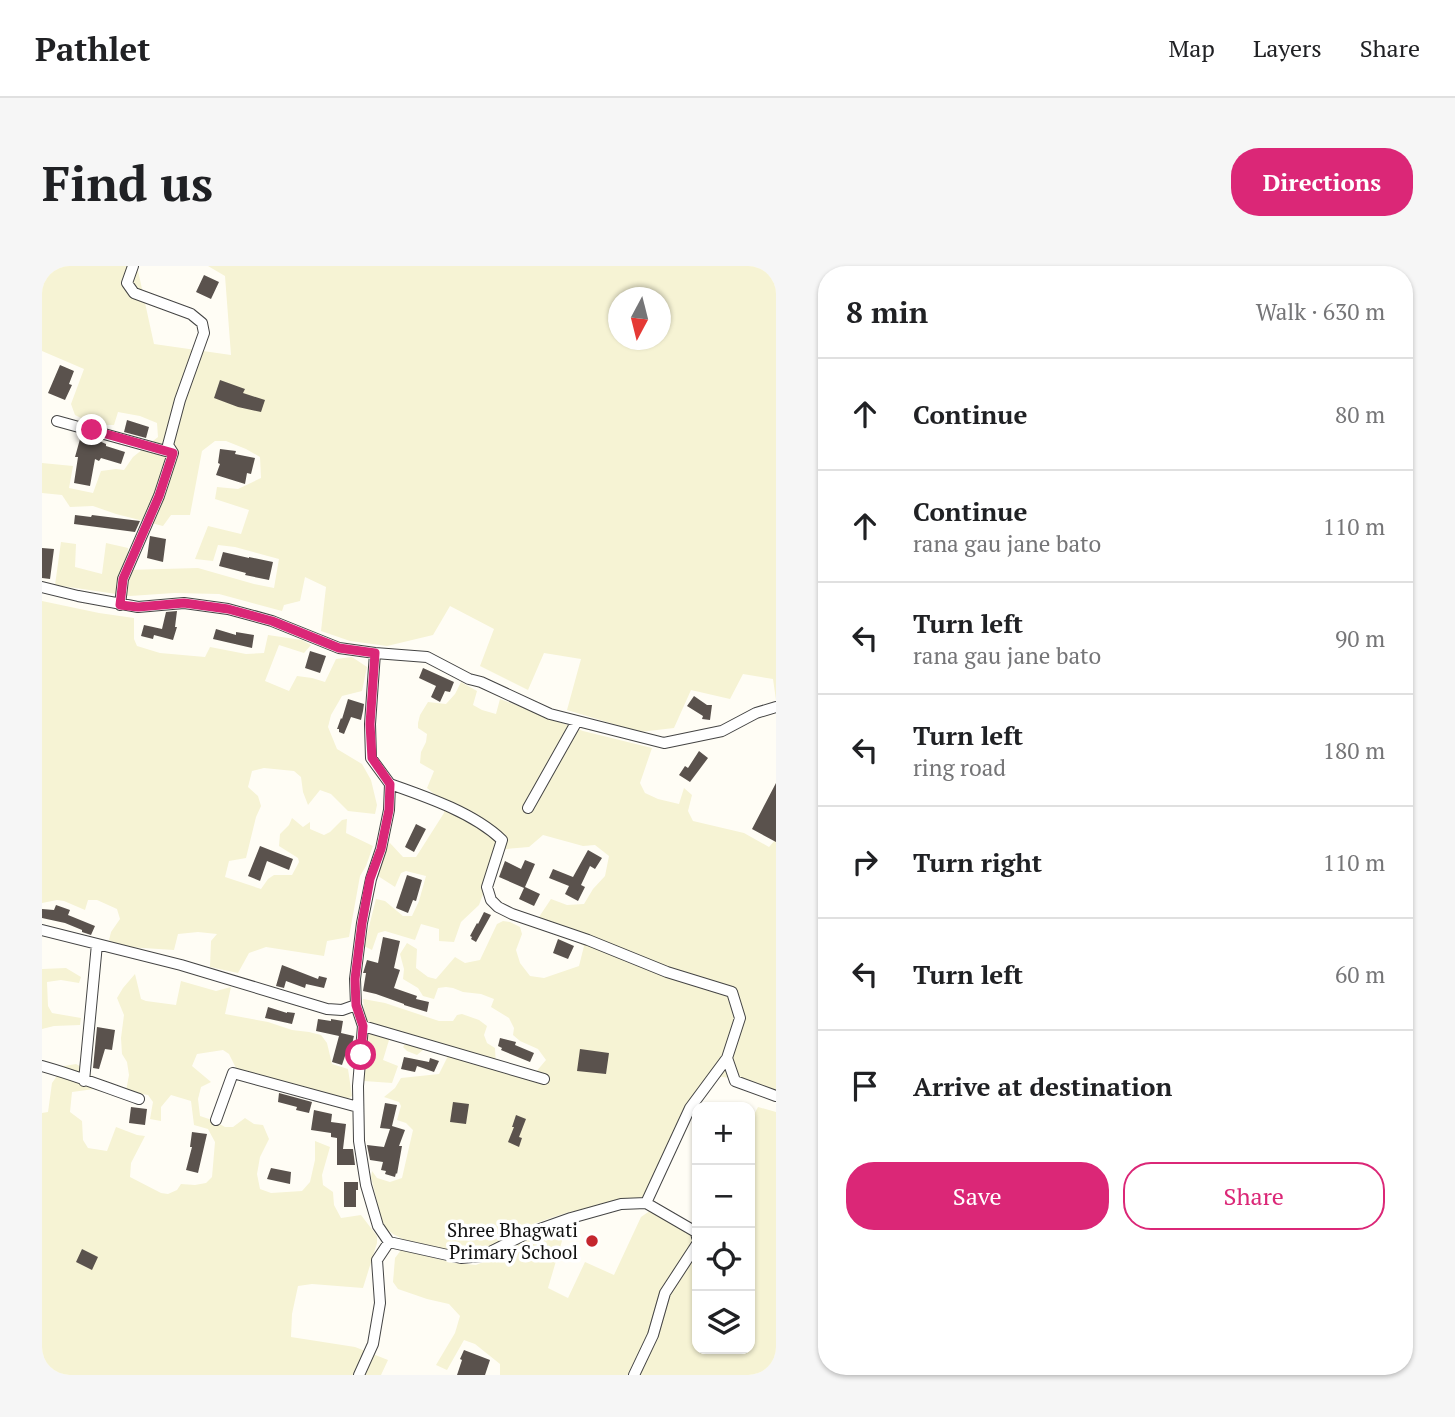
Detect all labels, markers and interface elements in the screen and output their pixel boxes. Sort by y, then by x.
text: Pathlet [35,27,150,70]
text: Map [1168,32,1215,64]
text: Layers [1253,32,1322,64]
text: Share [1360,32,1420,64]
button: Directions [1231,148,1413,216]
text: Find us [42,150,213,215]
north arrow [608,287,671,350]
text: 8 min [846,292,928,332]
text: Walk · 630 m [1256,296,1385,327]
icon: ahead [846,395,884,433]
text: Continue [913,397,1027,431]
text: 80 m [1335,399,1385,430]
route end [76,414,107,445]
text: Continue [913,494,1027,528]
icon: ahead [846,507,884,545]
text: 110 m [1323,511,1385,542]
text: rana gau jane bato [913,528,1101,559]
text: Turn left [913,606,1023,640]
icon: left [846,619,884,657]
text: 90 m [1335,623,1385,654]
text: rana gau jane bato [913,640,1101,671]
text: Turn left [913,718,1023,752]
icon: left [846,731,884,769]
text: 180 m [1323,735,1385,766]
text: ring road [913,752,1006,783]
icon: right [846,843,884,881]
text: Turn right [913,845,1042,879]
text: 110 m [1323,847,1385,878]
icon: left [846,955,884,993]
text: Turn left [913,957,1023,991]
text: 60 m [1335,959,1385,990]
route start [345,1039,376,1070]
icon: arrive [846,1067,884,1105]
text: Arrive at destination [913,1069,1172,1103]
map controls [692,1102,755,1354]
button: + [692,1102,755,1165]
button: Save [846,1162,1109,1230]
button: Share [1123,1162,1385,1230]
button: − [692,1165,755,1228]
place label: Shree Bhagwati Primary School [447,1217,578,1264]
button: locate [692,1228,755,1291]
marker: Shree Bhagwati Primary School [584,1233,600,1249]
button: layers [692,1291,755,1354]

